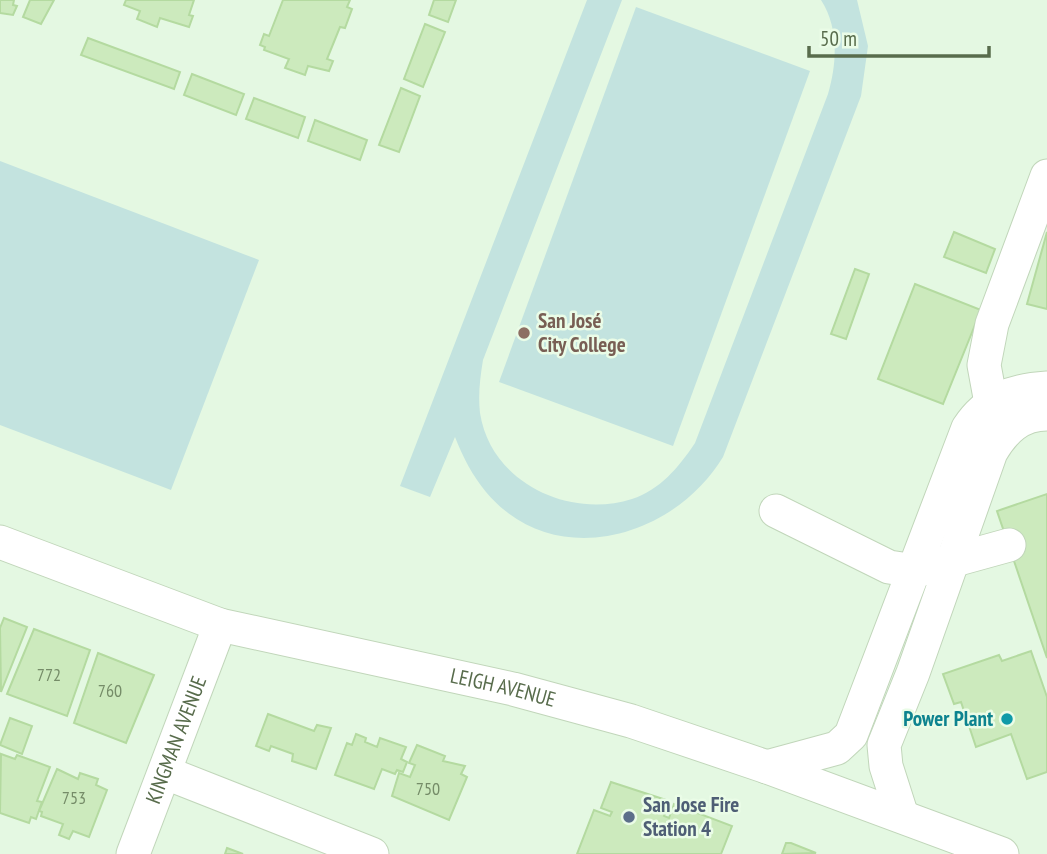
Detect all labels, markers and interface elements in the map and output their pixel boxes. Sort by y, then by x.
scale bar [809,14,989,58]
text: 50 m [820,25,857,52]
place label: San José City College [538,307,626,358]
marker: San José City College [516,325,532,341]
street label: LEIGH AVENUE [448,662,559,713]
house number: 772 [37,663,61,686]
street label: KINGMAN AVENUE [139,672,212,807]
house number: 760 [98,679,122,702]
place label: Power Plant [903,705,993,732]
marker: Power Plant [999,711,1015,727]
house number: 750 [416,777,440,800]
house number: 753 [62,786,86,809]
place label: San Jose Fire Station 4 [643,791,739,842]
marker: San Jose Fire Station 4 [621,809,637,825]

